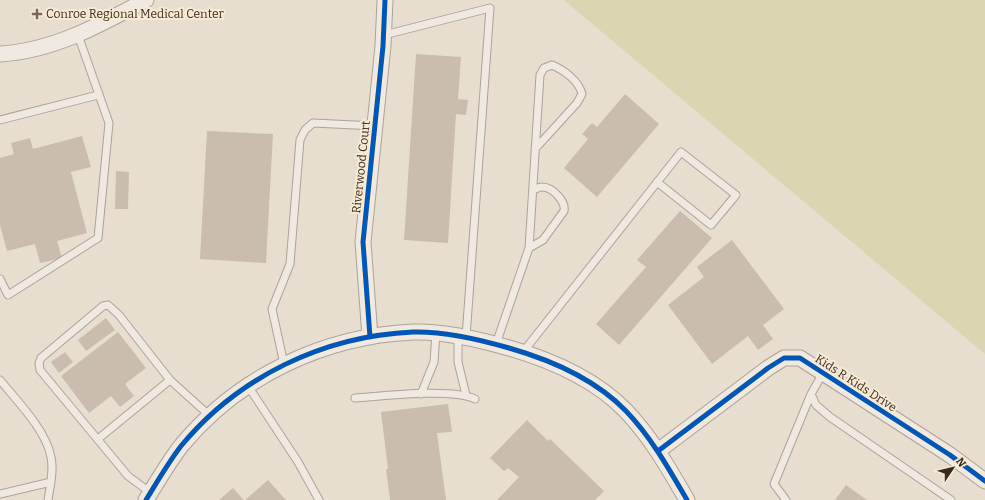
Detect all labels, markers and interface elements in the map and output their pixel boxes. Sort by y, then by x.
place label: Conroe Regional Medical Center [46,7,224,21]
marker: Conroe Regional Medical Center [31,8,43,20]
street label: Riverwood Court [349,119,373,214]
street label: Kids R Kids Drive [813,351,899,415]
north arrow [933,448,973,488]
text: N [953,455,969,470]

